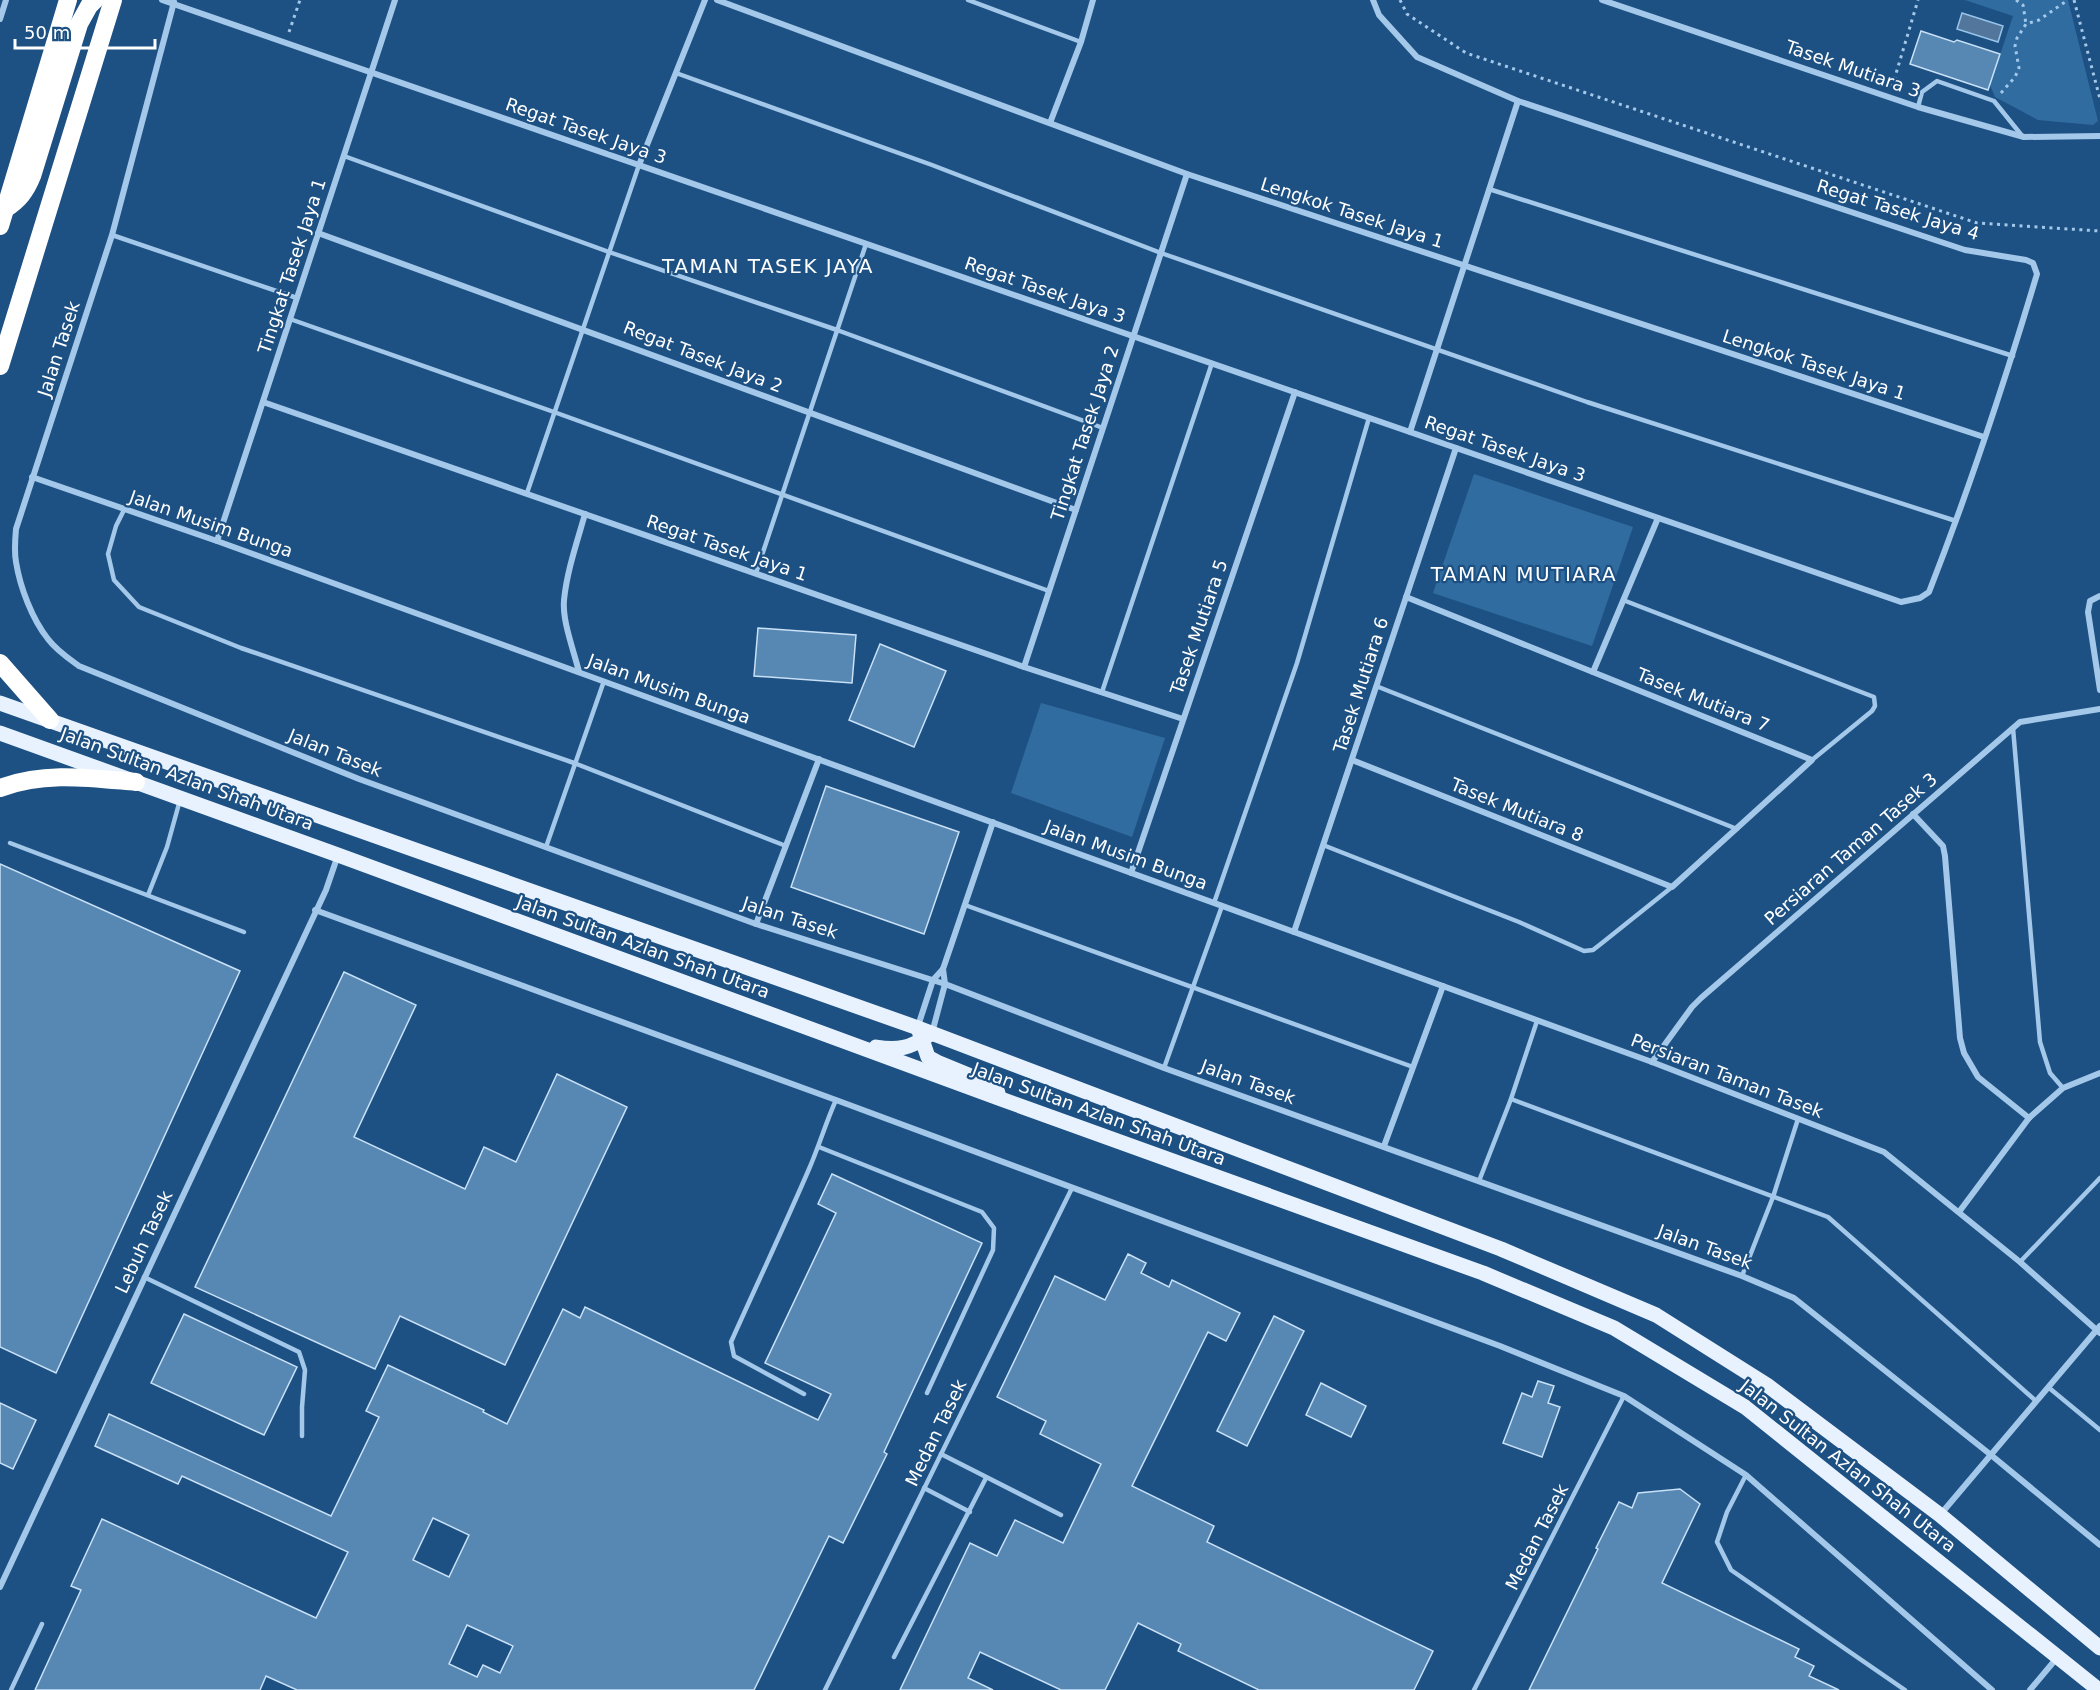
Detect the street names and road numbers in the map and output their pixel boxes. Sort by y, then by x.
street label: Tasek Mutiara 3 [1782,35,1923,101]
street label: Regat Tasek Jaya 3 [503,93,669,168]
street label: Lengkok Tasek Jaya 1 [1258,173,1446,252]
street label: Regat Tasek Jaya 4 [1814,175,1982,244]
street label: Tingkat Tasek Jaya 1 [253,176,330,357]
street label: Regat Tasek Jaya 3 [962,252,1128,327]
street label: Jalan Tasek [33,298,84,400]
street label: Regat Tasek Jaya 2 [621,316,786,397]
street label: Lengkok Tasek Jaya 1 [1720,325,1908,404]
street label: Tingkat Tasek Jaya 2 [1046,343,1123,524]
street label: Regat Tasek Jaya 3 [1422,411,1588,486]
street label: Jalan Musim Bunga [126,485,296,561]
street label: Regat Tasek Jaya 1 [644,510,810,585]
street label: Tasek Mutiara 5 [1165,557,1231,698]
street label: Tasek Mutiara 6 [1328,614,1392,756]
street label: Jalan Musim Bunga [584,649,753,728]
street label: Tasek Mutiara 7 [1633,663,1773,736]
street label: Jalan Sultan Azlan Shah Utara [57,722,317,834]
street label: Jalan Tasek [284,724,386,781]
street label: Persiaran Taman Tasek 3 [1760,768,1941,929]
street label: Tasek Mutiara 8 [1447,773,1587,846]
street label: Jalan Musim Bunga [1041,815,1210,894]
street label: Jalan Sultan Azlan Shah Utara [513,890,773,1002]
street label: Jalan Tasek [739,892,841,943]
street label: Persiaran Taman Tasek [1628,1029,1827,1122]
street label: Jalan Tasek [1197,1054,1299,1109]
street label: Jalan Sultan Azlan Shah Utara [969,1057,1229,1169]
street label: Lebuh Tasek [111,1187,177,1296]
street label: Jalan Tasek [1654,1219,1756,1274]
street label: Jalan Sultan Azlan Shah Utara [1735,1374,1960,1556]
street label: Medan Tasek [901,1375,971,1490]
street label: Medan Tasek [1501,1480,1573,1593]

